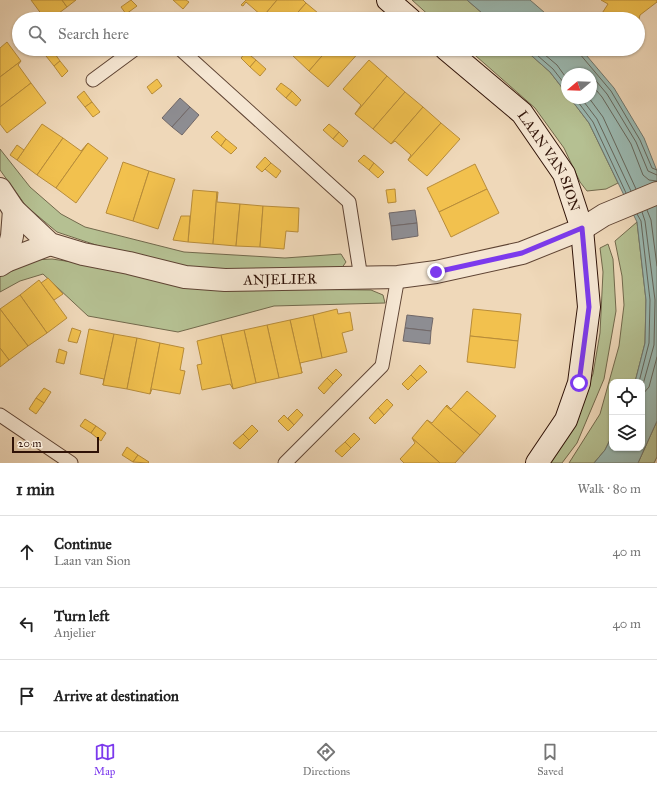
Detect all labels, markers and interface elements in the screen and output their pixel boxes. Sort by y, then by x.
search box [12,12,645,56]
icon: search [26,23,48,45]
text: Search here [58,25,129,43]
north arrow [561,68,597,104]
street label: LAAN VAN SION [514,107,584,214]
route end [427,263,445,281]
street label: ANJELIER [242,270,318,289]
route start [570,374,588,392]
map controls [609,379,645,451]
button: locate [609,379,645,415]
button: layers [609,415,645,451]
scale bar [12,435,99,454]
text: 20 m [18,437,41,450]
text: 1 min [16,479,55,500]
text: Walk · 80 m [578,481,641,497]
text: Continue [54,535,112,553]
icon: ahead [16,541,38,563]
text: 40 m [612,544,641,560]
text: Laan van Sion [54,553,131,569]
text: Turn left [54,607,110,625]
icon: left [16,613,38,635]
text: 40 m [612,616,641,632]
text: Anjelier [54,625,96,641]
icon: arrive [16,685,38,707]
text: Arrive at destination [54,687,179,705]
tab: Map [94,741,116,778]
tab: Directions [303,741,350,778]
tab: Saved [537,741,563,778]

